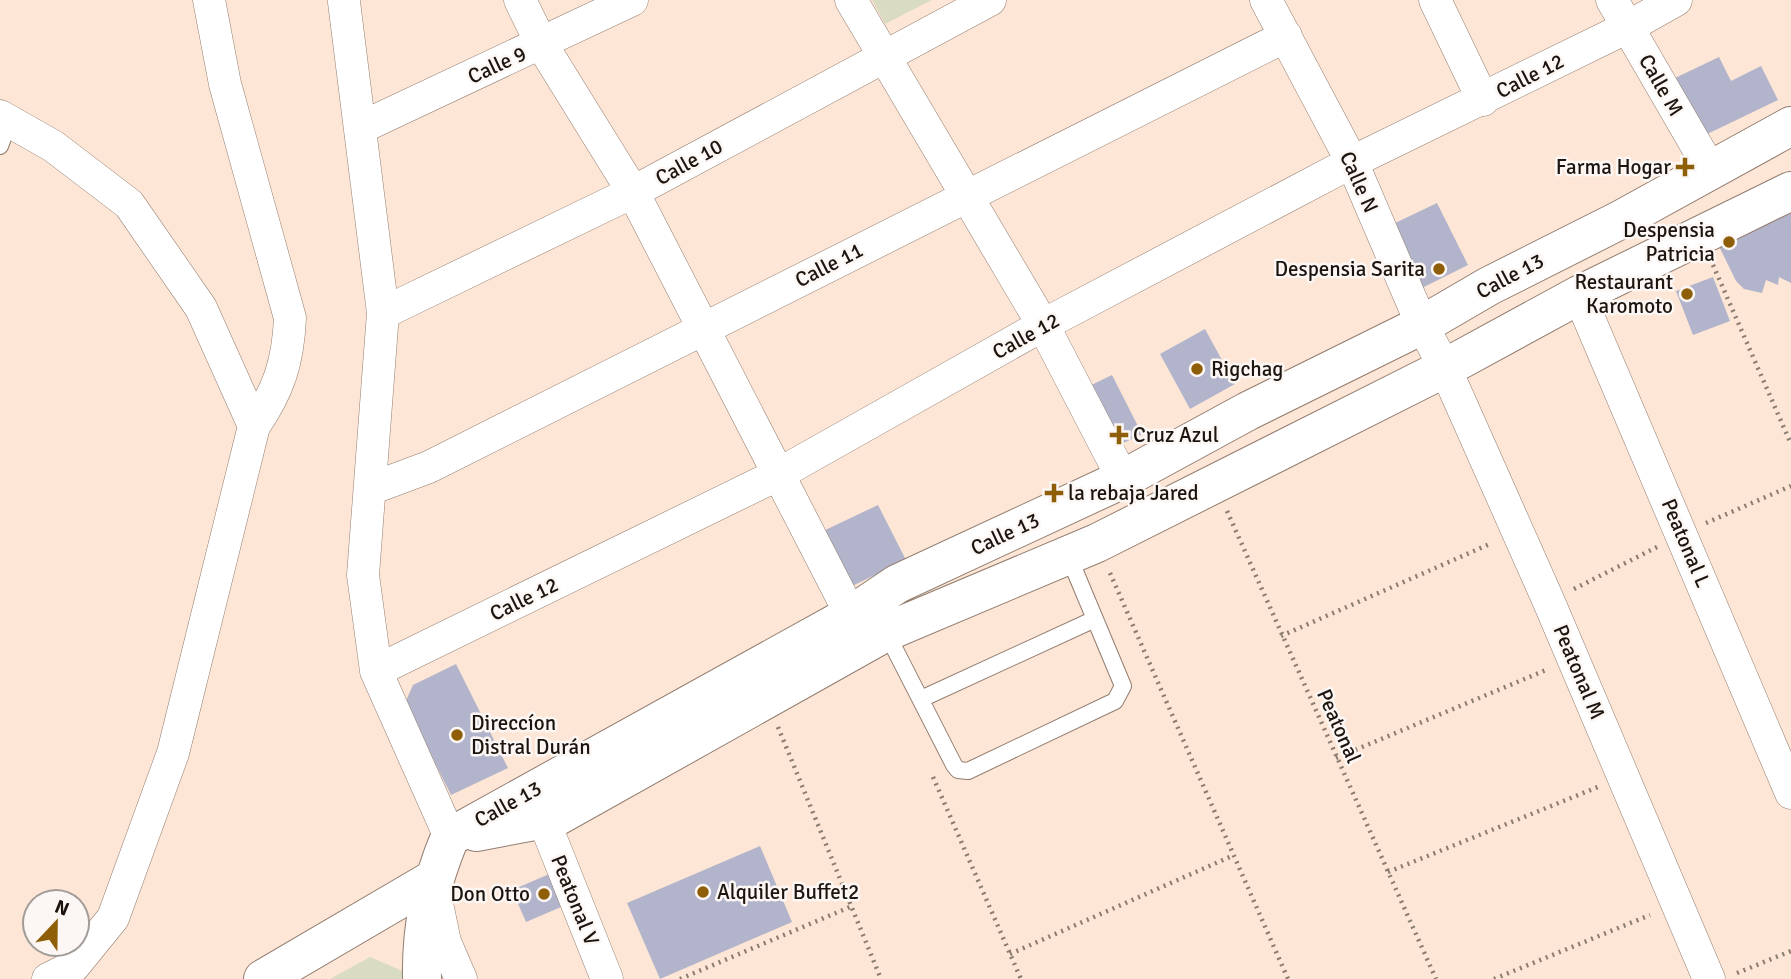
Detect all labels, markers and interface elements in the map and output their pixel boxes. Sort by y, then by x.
street label: Calle 9 [464,40,530,90]
street label: Calle 12 [1492,48,1568,104]
street label: Calle M [1633,49,1689,121]
street label: Calle 10 [651,133,727,191]
street label: Calle N [1334,147,1384,217]
place label: Farma Hogar [1556,154,1671,180]
marker: Farma Hogar [1677,159,1693,175]
place label: Despensia Patricia [1623,217,1715,267]
marker: Despensia Patricia [1721,234,1737,250]
street label: Calle 11 [791,237,867,293]
street label: Calle 13 [1472,247,1548,305]
place label: Despensia Sarita [1274,256,1425,282]
marker: Despensia Sarita [1431,261,1447,277]
place label: Restaurant Karomoto [1574,269,1673,319]
marker: Restaurant Karomoto [1679,286,1695,302]
street label: Calle 12 [988,307,1064,365]
place label: Rigchag [1211,356,1283,382]
marker: Rigchag [1189,361,1205,377]
place label: Cruz Azul [1133,422,1219,448]
marker: Cruz Azul [1111,427,1127,443]
place label: la rebaja Jared [1068,480,1199,506]
marker: la rebaja Jared [1046,485,1062,501]
street label: Peatonal L [1656,495,1716,592]
street label: Calle 13 [966,507,1044,561]
street label: Calle 12 [486,571,562,627]
street label: Peatonal M [1547,621,1611,723]
street label: Peatonal [1311,685,1367,767]
place label: Direccíon Distral Durán [471,710,591,760]
marker: Direccíon Distral Durán [449,727,465,743]
street label: Calle 13 [470,775,546,833]
street label: Peatonal V [545,851,605,949]
place label: Alquiler Buffet2 [717,879,859,905]
place label: Don Otto [450,881,530,907]
marker: Alquiler Buffet2 [695,884,711,900]
marker: Don Otto [536,886,552,902]
north arrow [21,888,91,958]
text: N [51,895,73,922]

